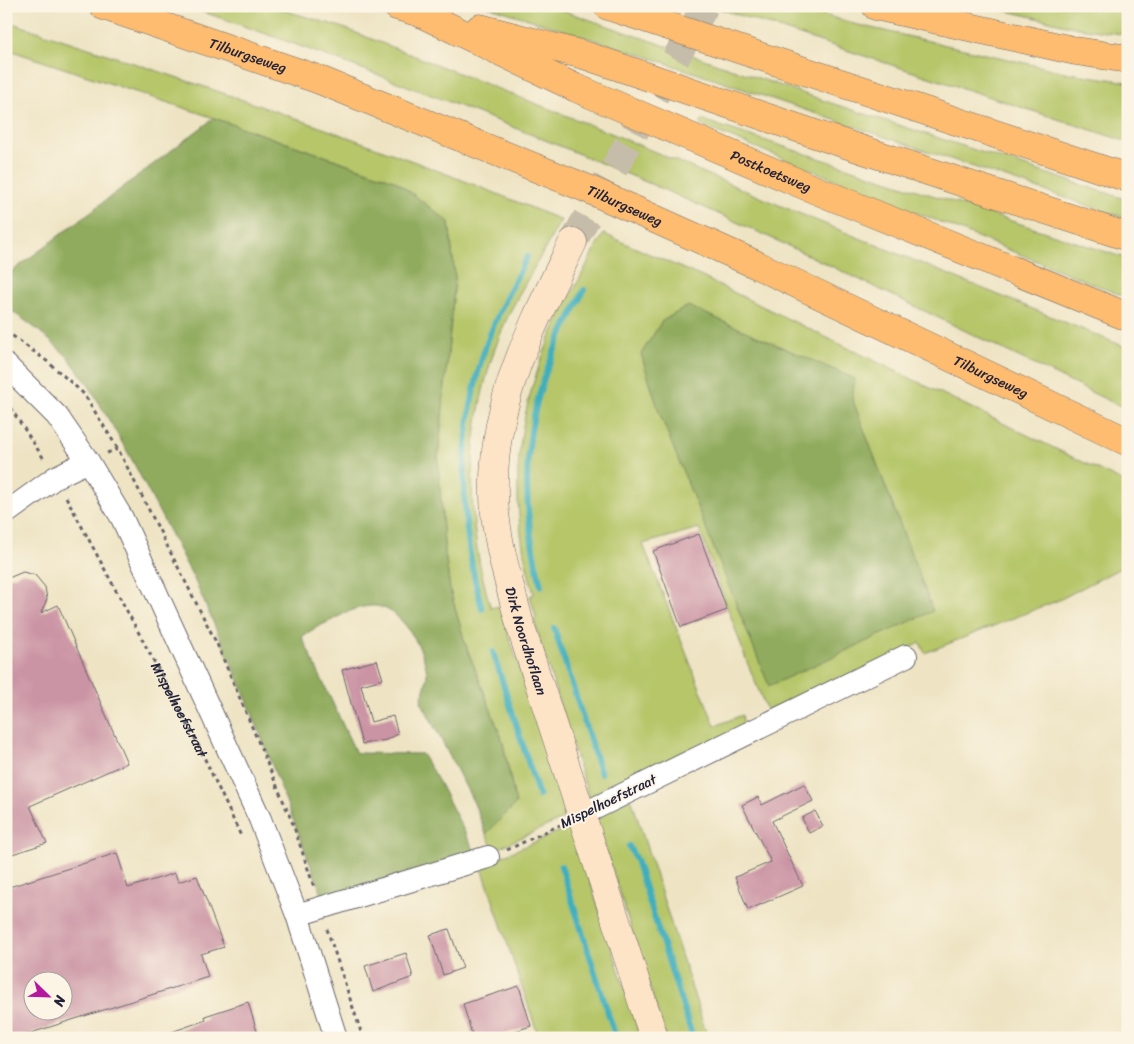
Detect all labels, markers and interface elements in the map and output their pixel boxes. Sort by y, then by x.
street label: Tilburgseweg [205,31,290,81]
street label: Postkoetsweg [726,143,815,200]
street label: Tilburgseweg [583,178,667,234]
street label: Tilburgseweg [949,348,1032,406]
street label: Dirk Noordhoflaan [497,584,554,699]
street label: Mispelhoefstraat [143,657,215,763]
street label: Mispelhoefstraat [555,767,662,836]
north arrow [22,972,72,1022]
text: N [46,991,73,1011]

